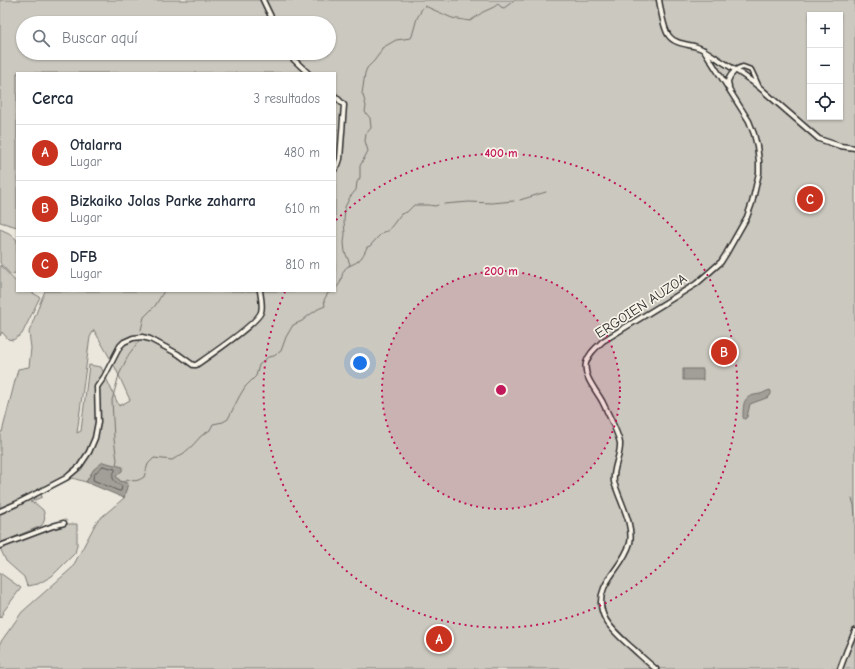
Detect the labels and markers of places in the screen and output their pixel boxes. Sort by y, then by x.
pin: C [797,184,823,214]
pin: B [711,337,737,367]
centre of rings [494,383,508,397]
pin: A [426,624,452,654]

